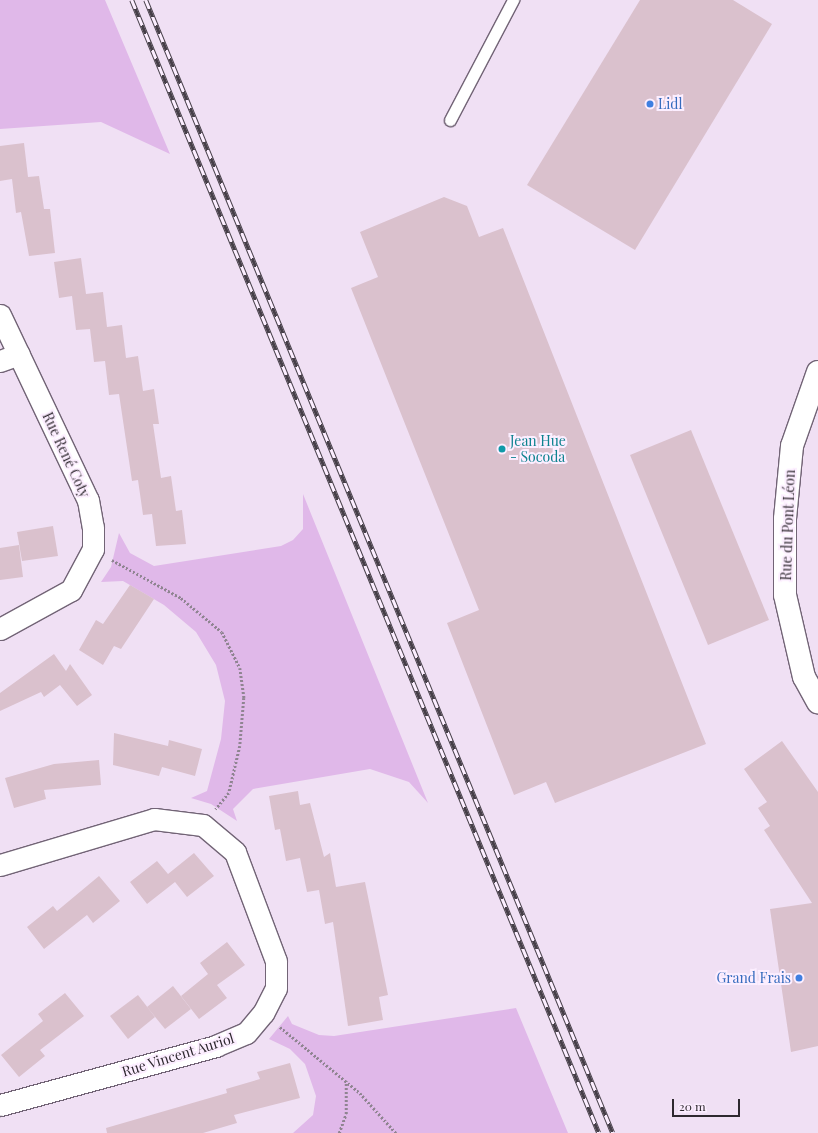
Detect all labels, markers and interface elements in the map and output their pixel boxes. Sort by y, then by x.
place label: Lidl [658,96,682,112]
marker: Lidl [645,99,655,109]
street label: Rue René Coty [39,410,93,500]
place label: Jean Hue - Socoda [510,433,566,466]
marker: Jean Hue - Socoda [497,444,507,454]
street label: Rue du Pont Léon [778,469,798,581]
place label: Grand Frais [716,970,791,986]
marker: Grand Frais [794,973,804,983]
street label: Rue Vincent Auriol [119,1030,237,1080]
scale bar [674,1091,742,1117]
text: 20 m [679,1098,706,1114]

